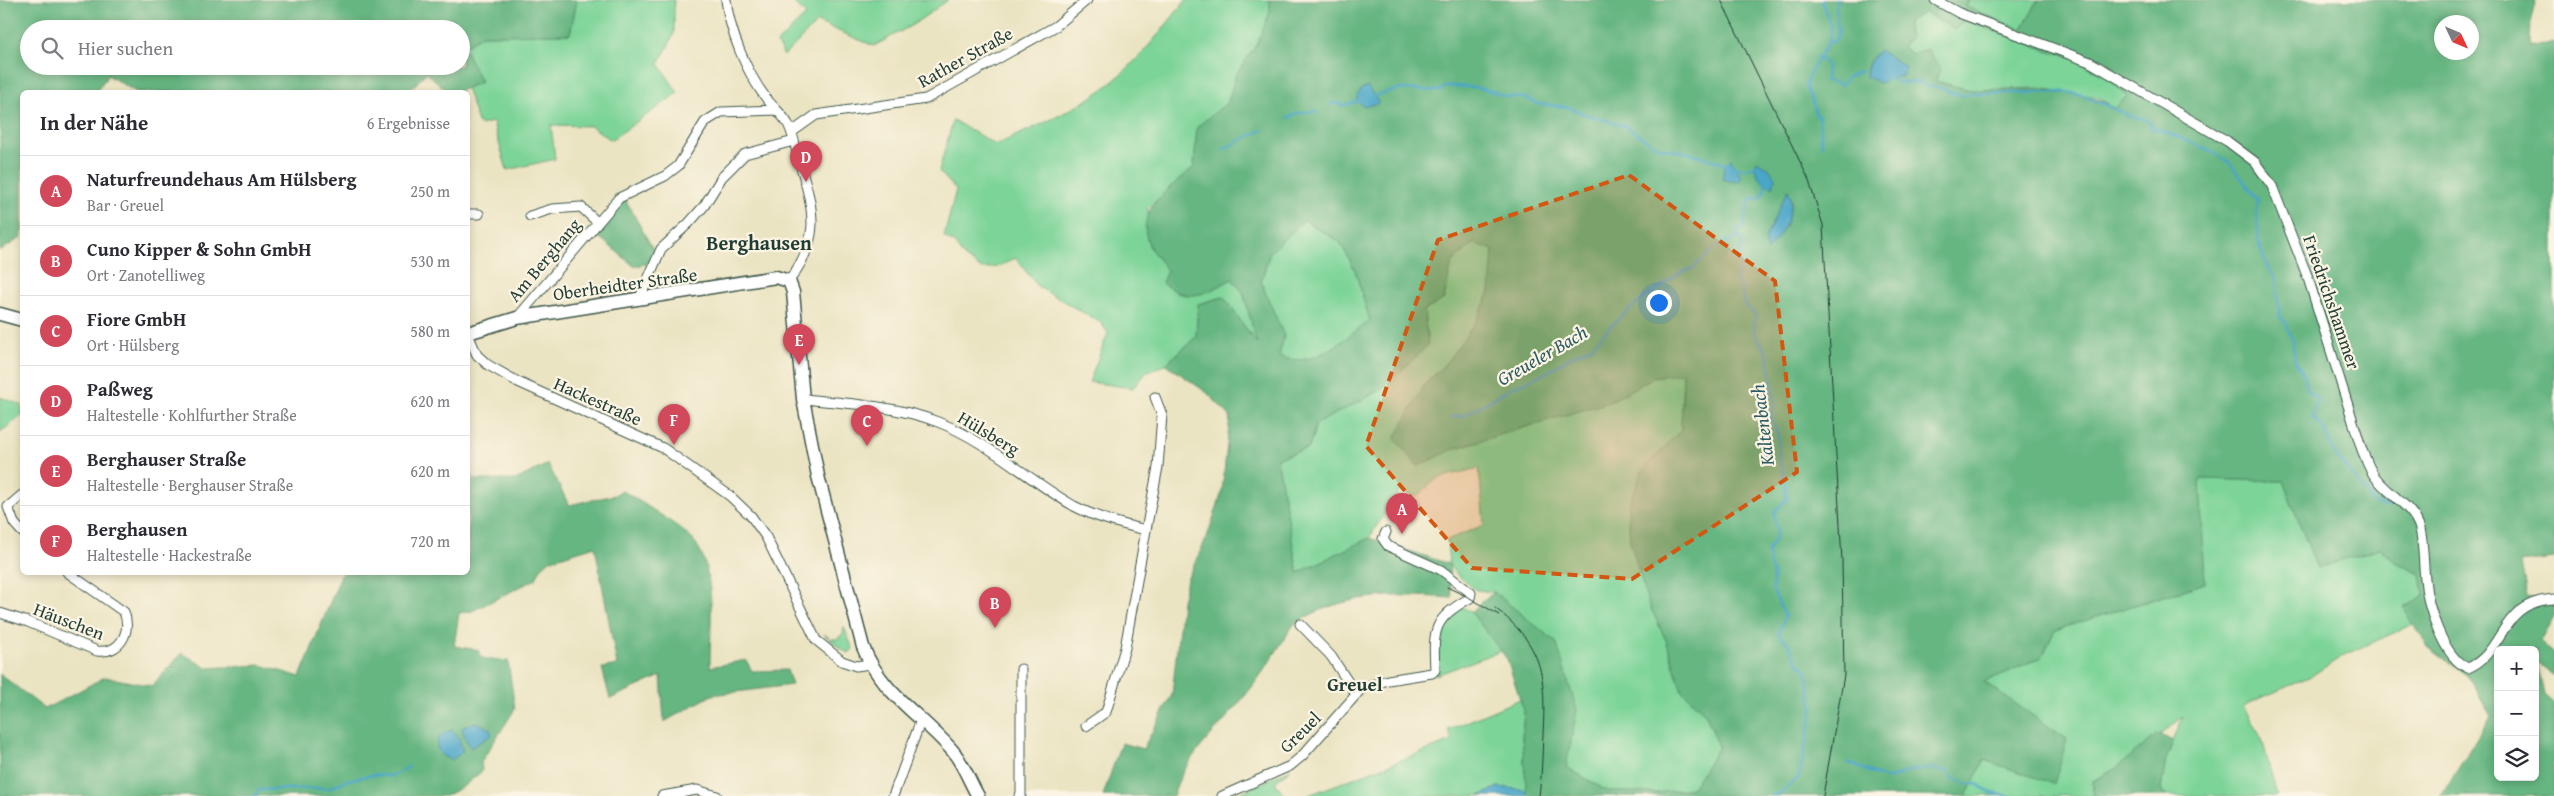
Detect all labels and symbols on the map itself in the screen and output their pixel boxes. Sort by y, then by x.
north arrow [2434,15,2479,60]
street label: Rather Straße [913,20,1017,94]
pin: D [790,141,822,182]
street label: Am Berghang [501,212,587,308]
district label: Berghausen [706,228,812,257]
street label: Friedrichshammer [2296,231,2368,373]
street label: Oberheidter Straße [551,261,699,307]
your location [1646,290,1672,316]
water label: Greueler Bach [1492,318,1593,392]
pin: E [783,324,815,365]
street label: Hackestraße [550,370,646,432]
water label: Kaltenbach [1743,382,1781,468]
pin: F [658,404,690,445]
street label: Hülsberg [953,404,1025,462]
pin: C [851,405,883,446]
pin: A [1386,493,1418,534]
pin: B [979,587,1011,628]
street label: Häuschen [30,595,108,647]
district label: Greuel [1327,670,1383,698]
street label: Greuel [1273,705,1327,759]

